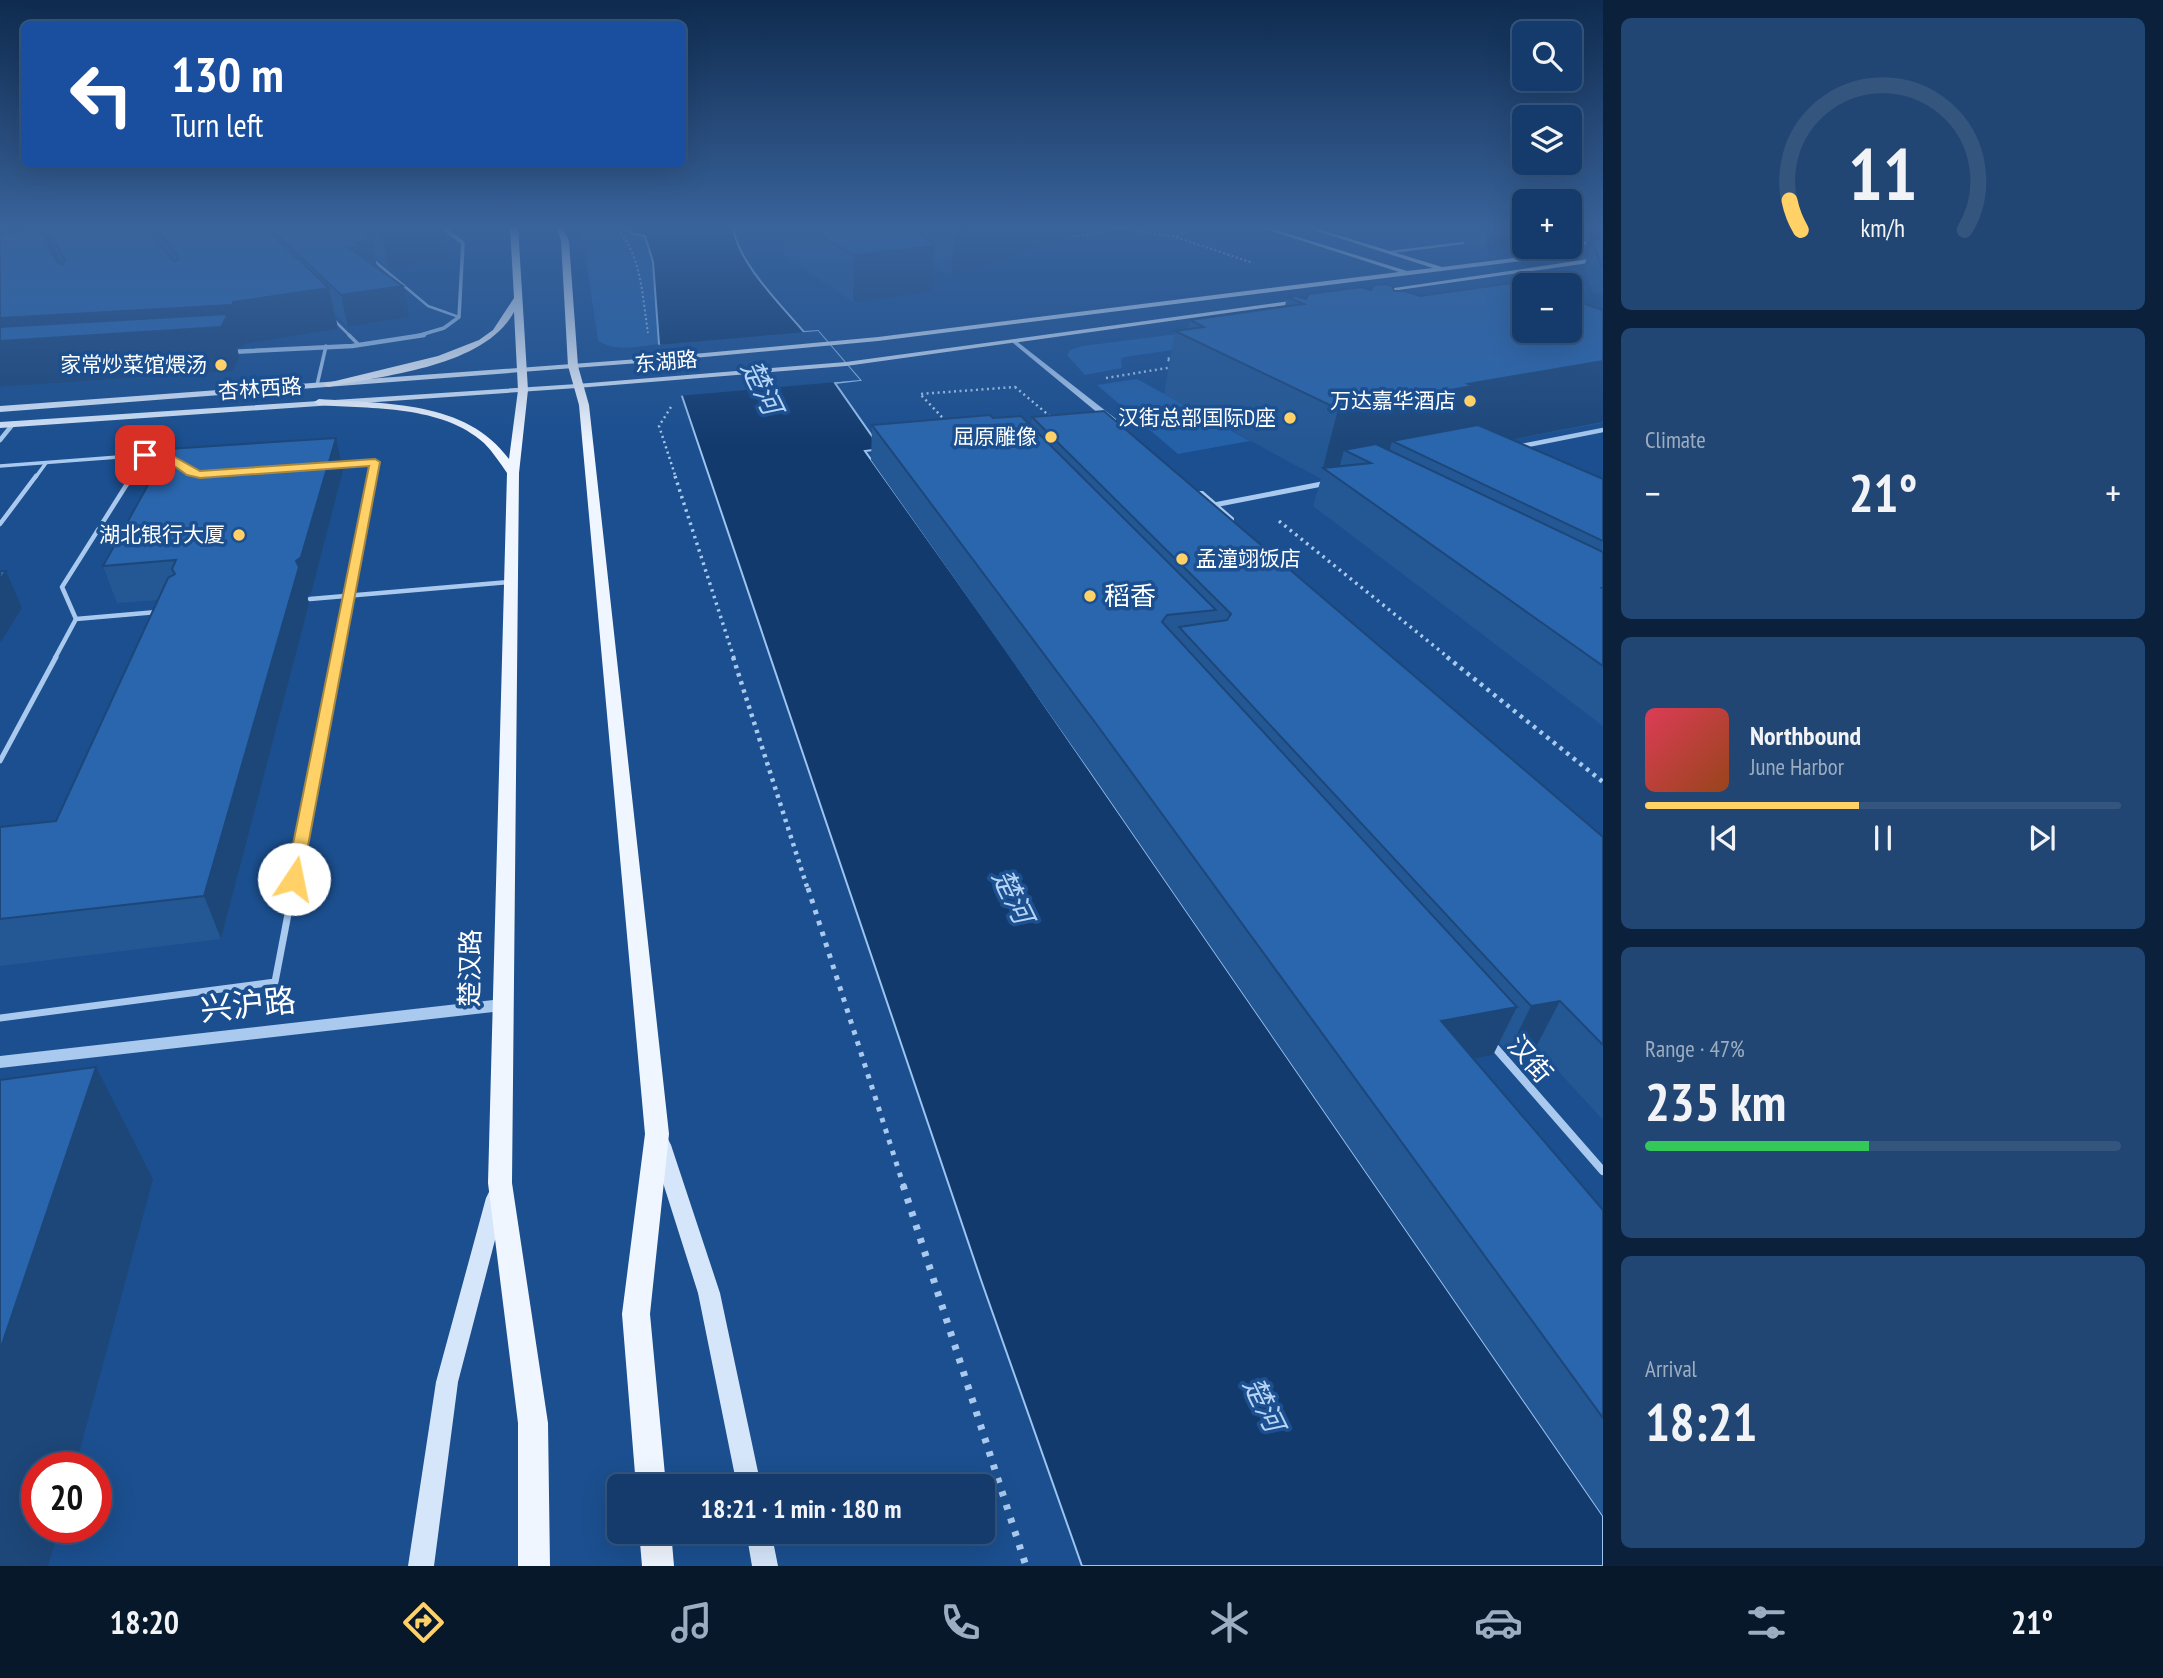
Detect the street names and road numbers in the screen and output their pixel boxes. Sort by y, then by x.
street label: 东湖路 [633,345,699,378]
street label: 杏林西路 [217,372,303,405]
street label: 楚汉路 [452,929,487,1007]
street label: 兴沪路 [198,978,298,1030]
street label: 汉街 [1501,1028,1560,1089]

